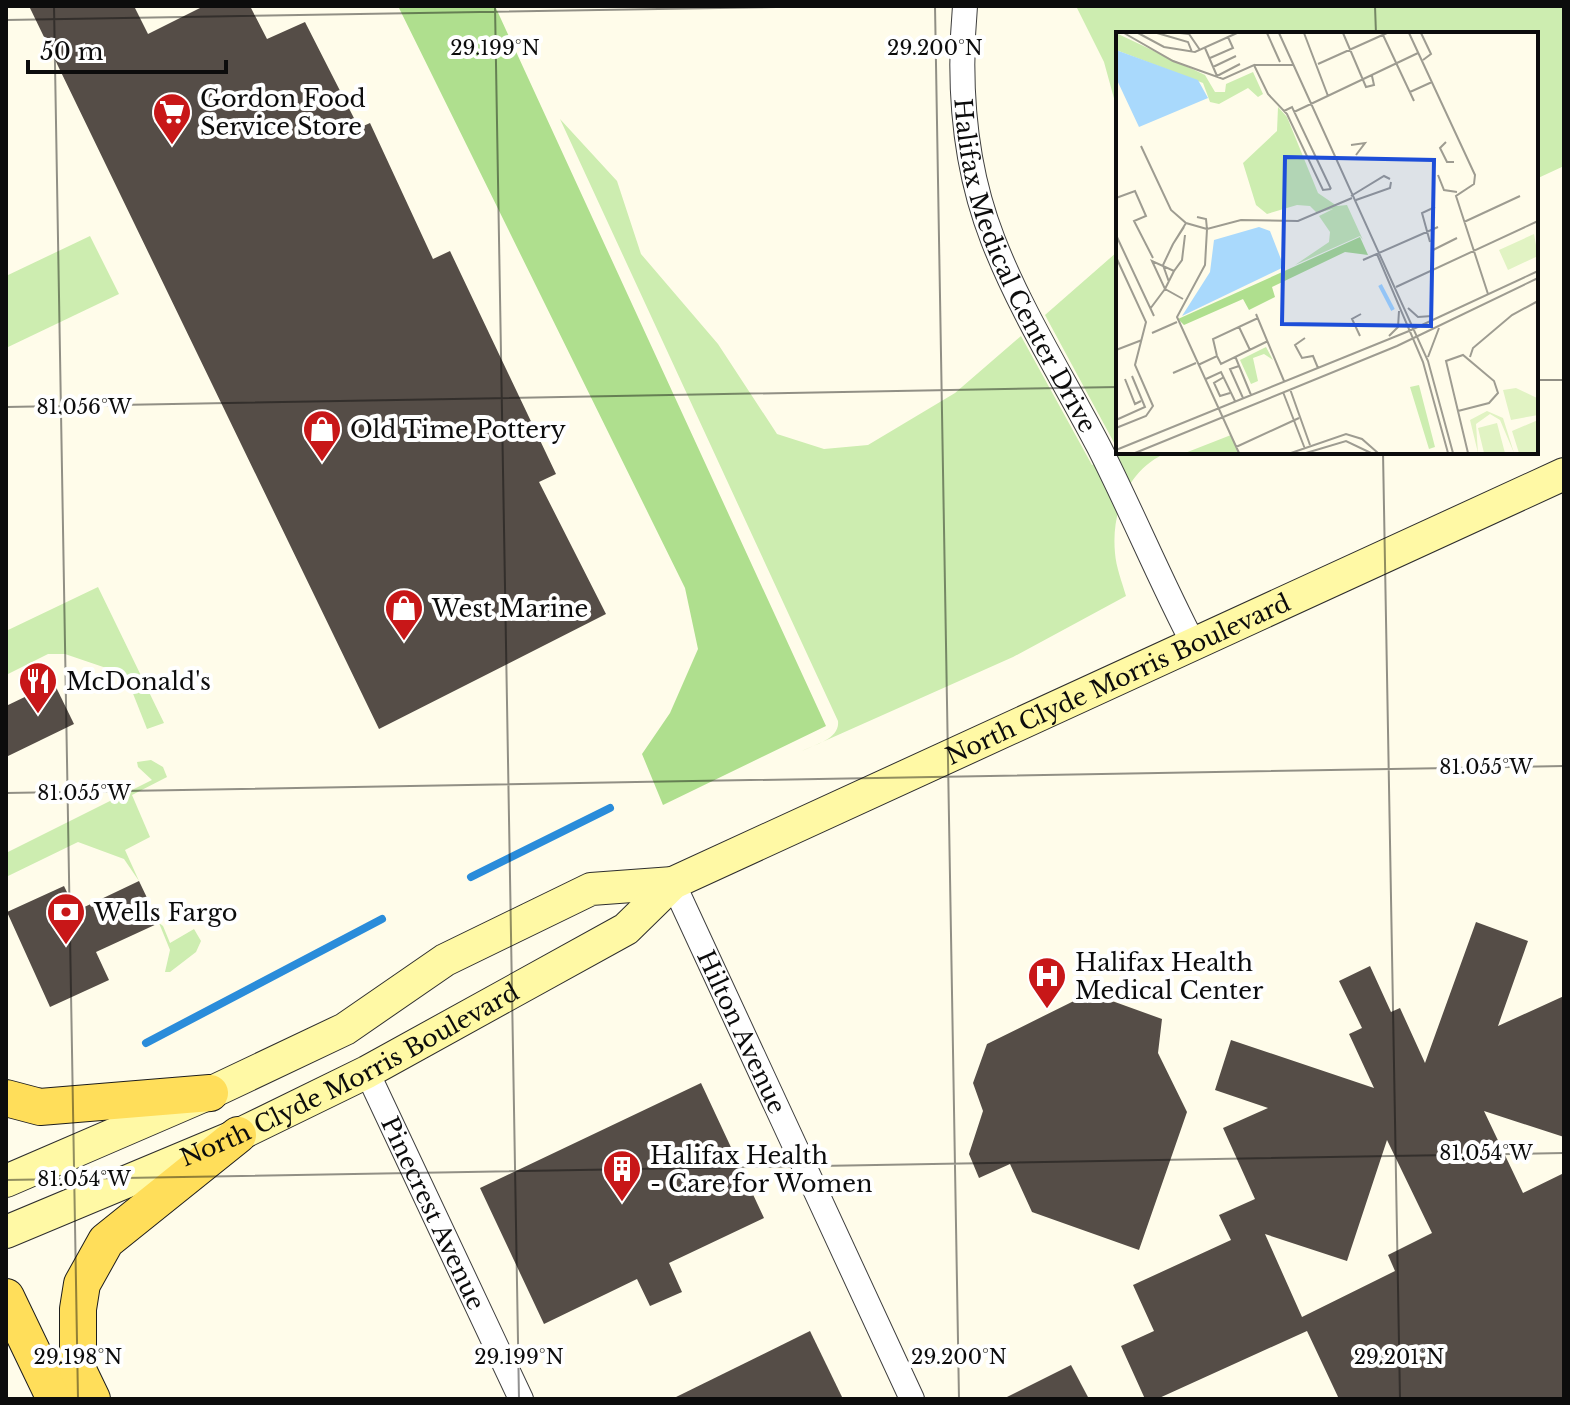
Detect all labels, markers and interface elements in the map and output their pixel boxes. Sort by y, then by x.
scale bar [28,24,226,74]
inset map [1116,32,1538,454]
text: 29.199°N [450,36,540,60]
text: 29.200°N [887,36,983,60]
text: 50 m [40,37,104,66]
place label: Gordon Food Service Store [200,84,366,141]
supermarket icon: Gordon Food Service Store [151,91,193,146]
street label: Halifax Medical Center Drive [949,97,1103,437]
text: 81.056°W [37,395,132,419]
shop icon: Old Time Pottery [301,408,343,463]
place label: Old Time Pottery [350,415,566,444]
shop icon: West Marine [383,587,425,642]
street label: North Clyde Morris Boulevard [941,587,1295,770]
place label: West Marine [431,594,588,623]
restaurant icon: McDonald's [17,660,59,715]
place label: McDonald's [66,667,211,696]
text: 81.055°W [1439,755,1533,779]
text: 81.055°W [37,781,131,805]
bank icon: Wells Fargo [45,891,87,946]
place label: Wells Fargo [93,898,237,927]
street label: Hilton Avenue [692,945,792,1118]
place label: Halifax Health Medical Center [1075,948,1264,1005]
hospital icon: Halifax Health Medical Center [1026,955,1068,1010]
street label: North Clyde Morris Boulevard [176,977,524,1172]
street label: Pinecrest Avenue [376,1112,491,1314]
place label: Halifax Health - Care for Women [650,1141,872,1198]
text: 81.054°W [1439,1141,1533,1165]
building icon: Halifax Health - Care for Women [601,1148,643,1203]
text: 81.054°W [37,1167,131,1191]
text: 29.198°N [34,1345,122,1369]
text: 29.199°N [474,1345,564,1369]
text: 29.200°N [911,1345,1007,1369]
text: 29.201°N [1354,1345,1444,1369]

